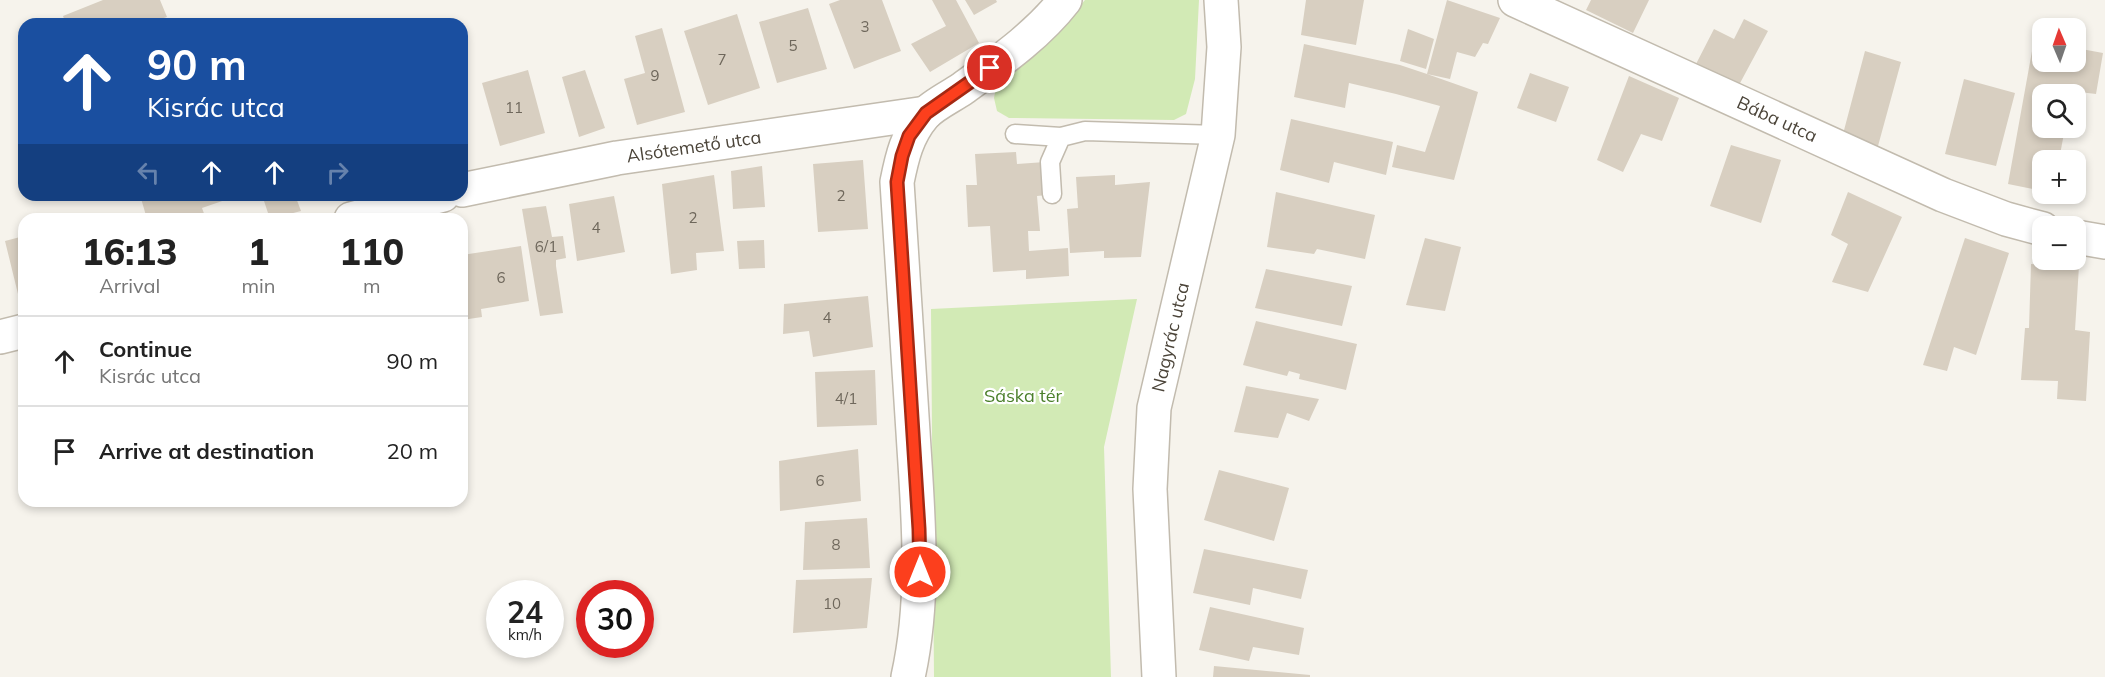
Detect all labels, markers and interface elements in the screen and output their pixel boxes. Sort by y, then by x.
house number: 3 [860,17,870,36]
north arrow [2032,18,2086,72]
map controls [2032,18,2086,270]
house number: 5 [788,36,798,55]
text: 90 m [147,38,247,91]
icon: ahead [48,42,126,120]
pin [964,42,1015,93]
house number: 7 [717,50,727,69]
icon: arrive [973,51,1006,84]
house number: 9 [650,66,660,85]
button: search [2032,84,2086,138]
text: Kisrác utca [147,90,285,124]
street label: Bába utca [1734,91,1821,147]
house number: 11 [505,98,523,117]
street label: Alsótemető utca [625,125,763,167]
button: + [2032,150,2086,204]
icon: left [132,156,165,189]
icon: ahead [195,156,228,189]
icon: ahead [258,156,291,189]
icon: right [321,156,354,189]
house number: 2 [836,186,846,205]
house number: 2 [688,208,698,227]
button: − [2032,216,2086,270]
house number: 4 [591,218,601,237]
text: 16:13 [82,229,178,274]
text: 1 [248,229,269,274]
text: 110 [339,229,404,274]
house number: 6/1 [535,237,557,256]
house number: 6 [496,268,506,287]
text: Arrival [99,273,160,298]
text: min [241,273,276,298]
text: m [363,273,381,298]
street label: Nagyrác utca [1146,280,1194,394]
house number: 4 [822,308,832,327]
text: Continue [99,335,192,363]
icon: ahead [48,345,81,378]
text: 90 m [387,347,438,375]
text: Kisrác utca [99,363,201,388]
park label: Sáska tér [984,384,1063,407]
house number: 4/1 [835,389,857,408]
icon: arrive [48,435,81,468]
text: Arrive at destination [99,437,314,465]
text: 20 m [387,437,438,465]
house number: 6 [815,471,825,490]
house number: 8 [831,535,841,554]
position arrow [888,540,952,604]
speed limit sign: 30 [576,580,654,658]
text: 24 [507,593,543,631]
house number: 10 [823,594,841,613]
text: km/h [508,625,542,644]

